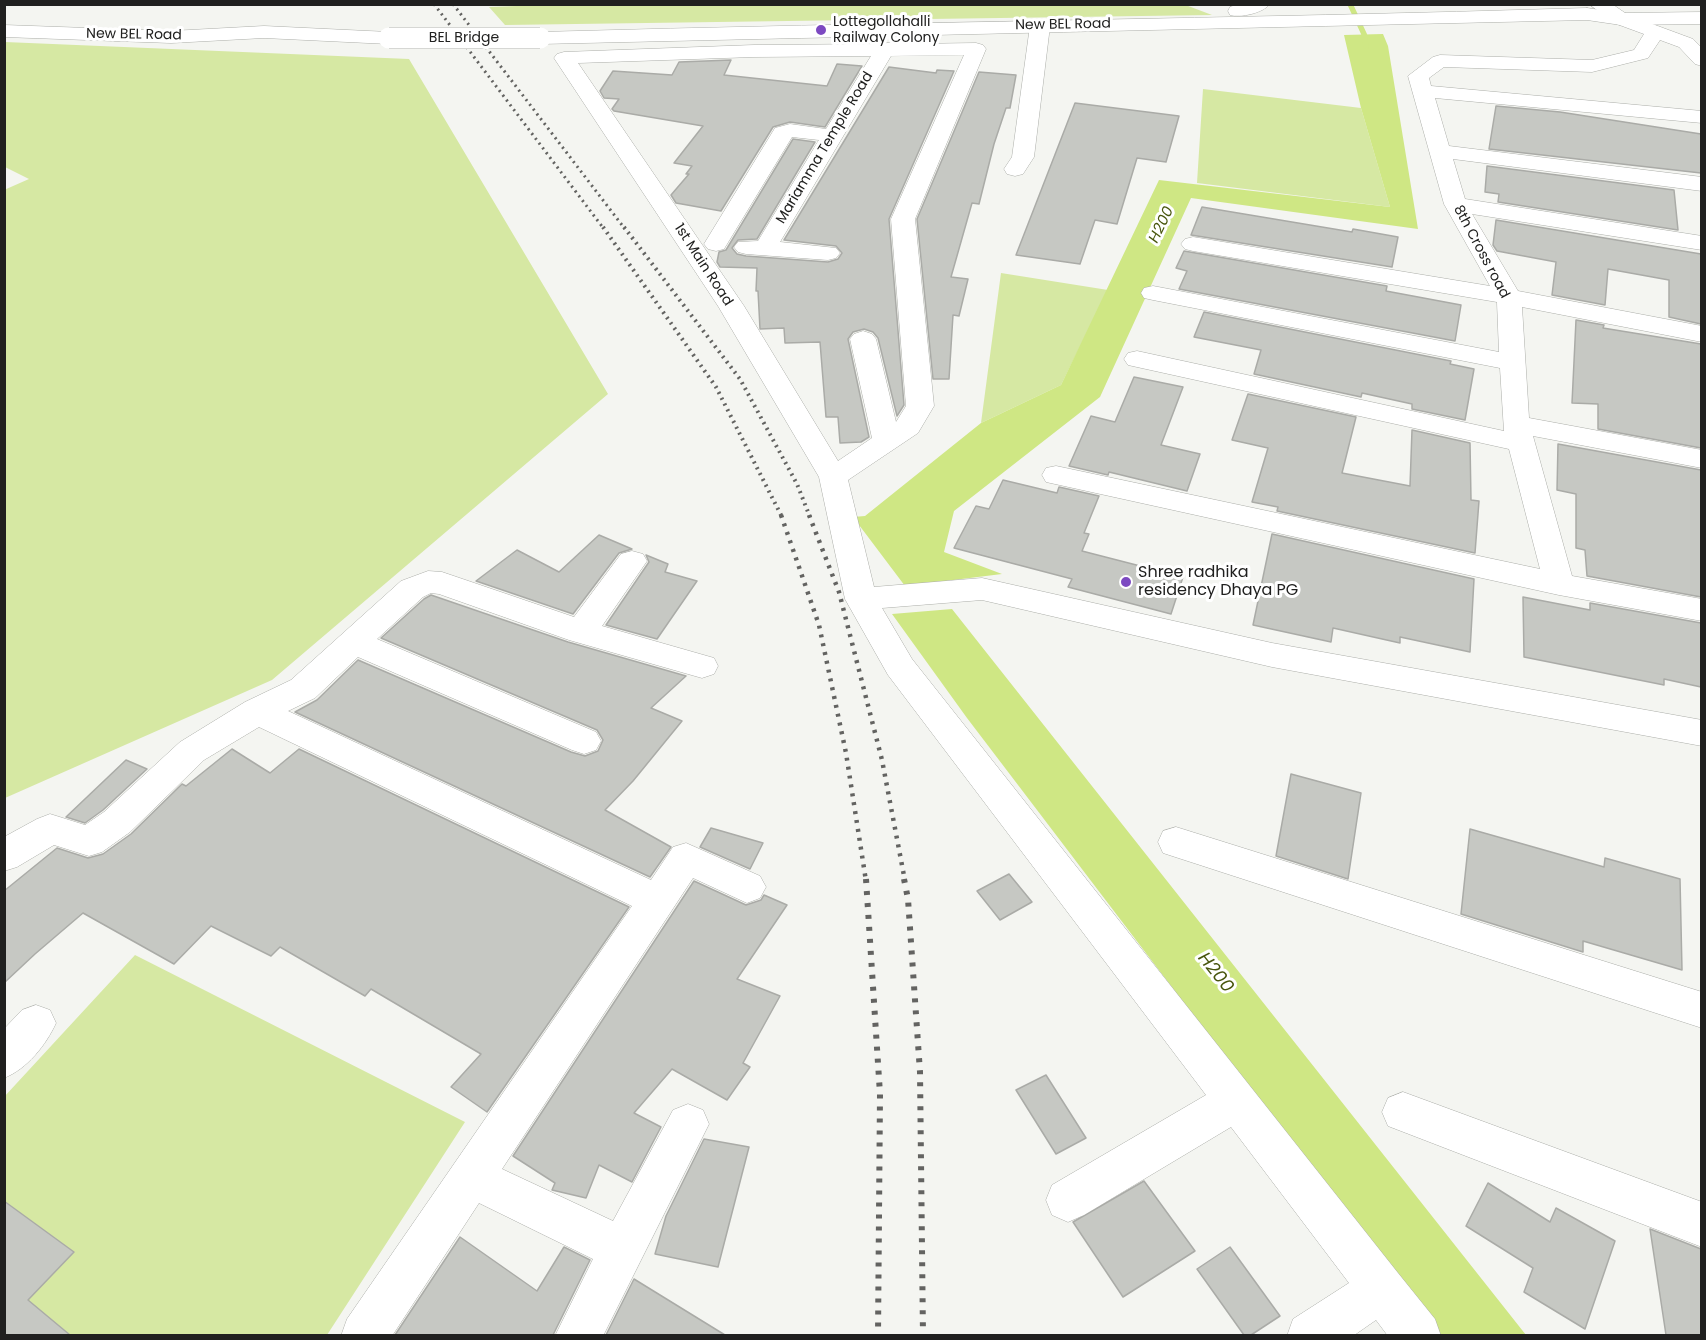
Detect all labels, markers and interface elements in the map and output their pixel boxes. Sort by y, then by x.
place label: Lottegollahalli Railway Colony [833,14,939,46]
street label: New BEL Road [1015,16,1111,34]
marker: Lottegollahalli Railway Colony [814,23,828,37]
street label: New BEL Road [86,26,182,44]
street label: BEL Bridge [429,30,499,46]
street label: Mariamma Temple Road [773,69,877,227]
street label: 8th Cross road [1449,203,1513,301]
water label: H200 [1146,204,1178,246]
street label: 1st Main Road [670,221,736,309]
place label: Shree radhika residency Dhaya PG [1138,563,1298,601]
marker: Shree radhika residency Dhaya PG [1119,575,1133,589]
water label: H200 [1193,948,1237,998]

